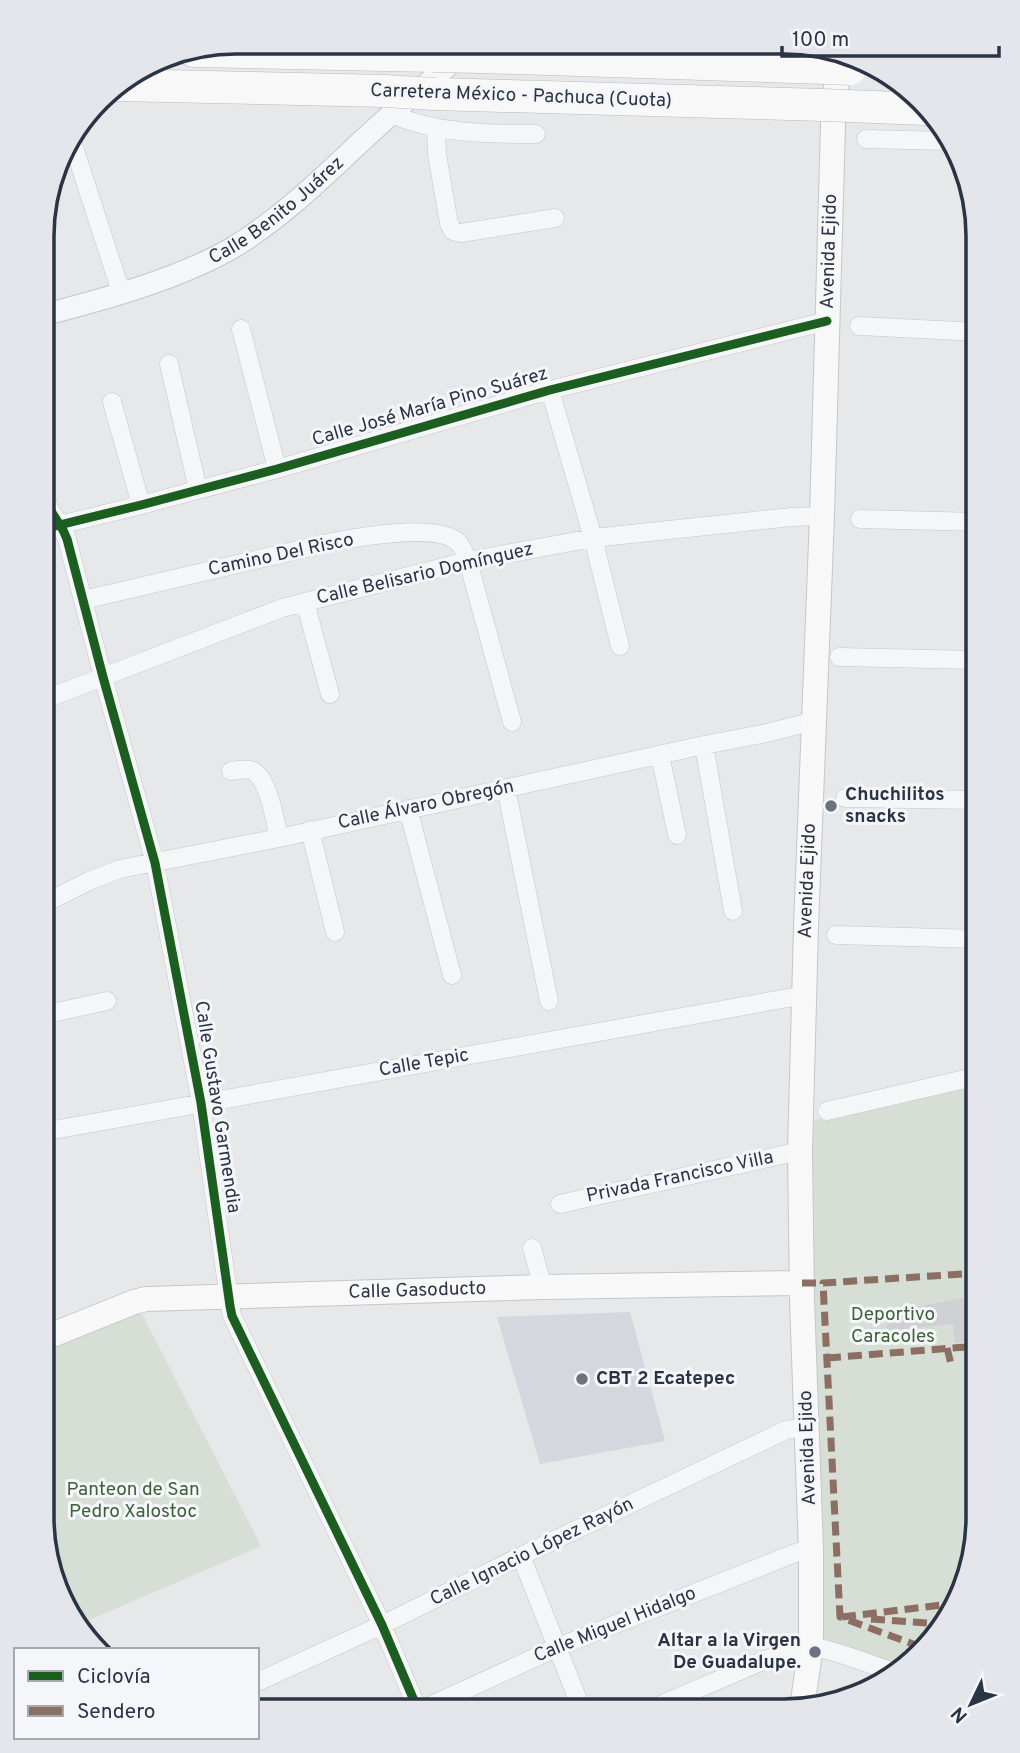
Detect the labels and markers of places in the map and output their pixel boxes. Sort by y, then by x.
place label: Chuchilitos snacks [845,783,945,829]
marker: Chuchilitos snacks [823,798,839,814]
place label: CBT 2 Ecatepec [596,1367,735,1391]
marker: CBT 2 Ecatepec [574,1371,590,1387]
place label: Altar a la Virgen De Guadalupe. [657,1629,801,1675]
marker: Altar a la Virgen De Guadalupe. [807,1644,823,1660]

